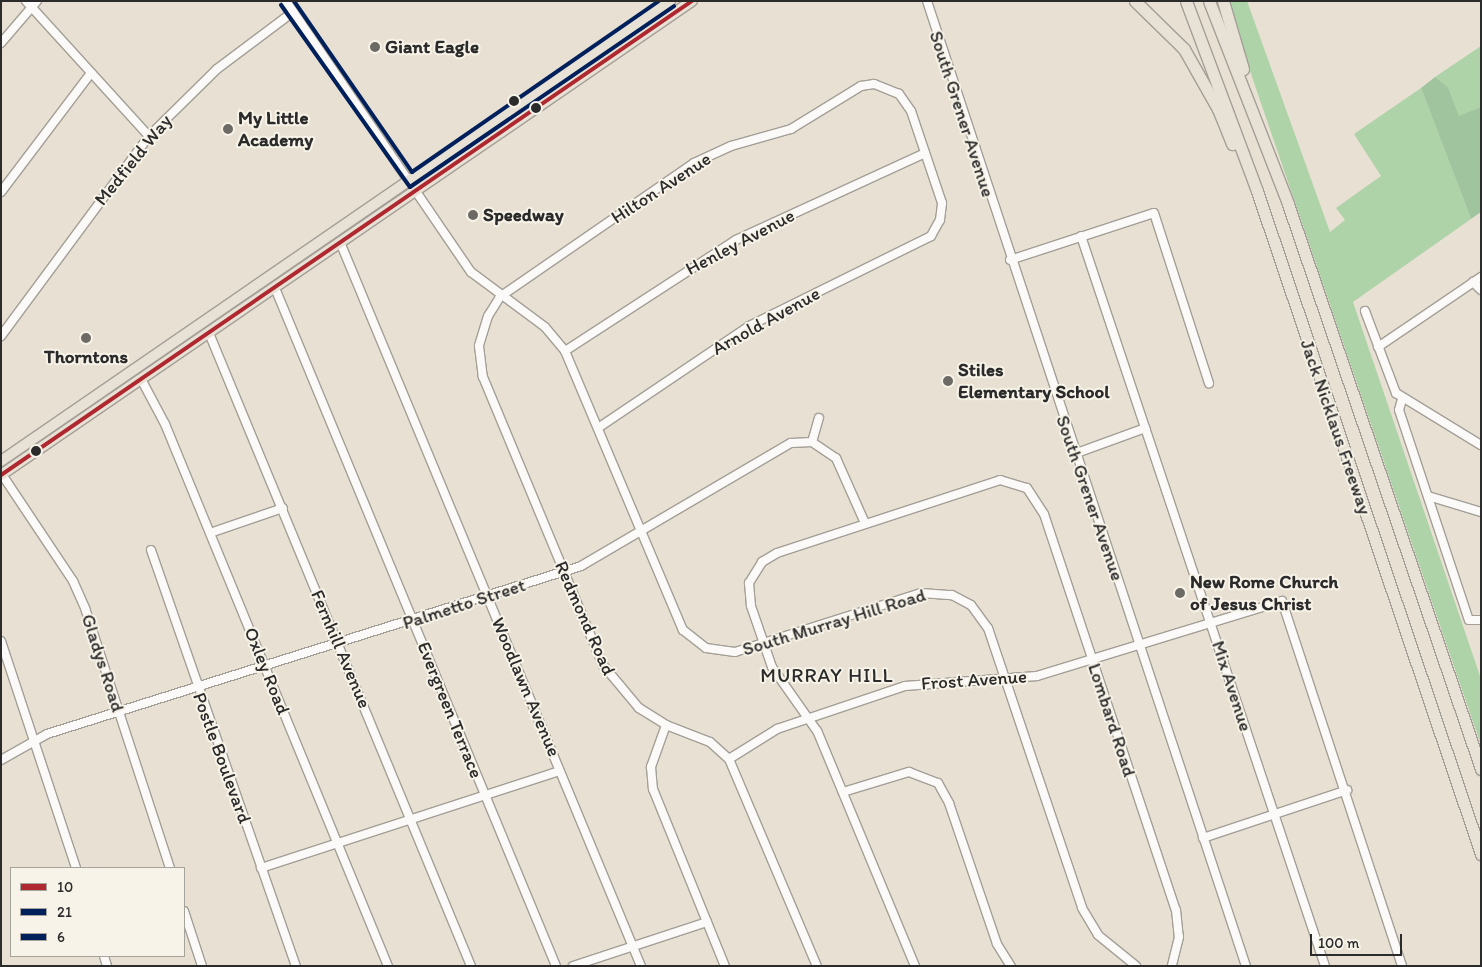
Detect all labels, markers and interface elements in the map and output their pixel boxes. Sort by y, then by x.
street label: South Grener Avenue [925,29,999,199]
place label: Giant Eagle [385,36,479,58]
marker: Giant Eagle [369,41,381,53]
unlabelled marker [509,96,519,106]
unlabelled marker [531,103,541,113]
place label: My Little Academy [238,107,313,151]
street label: Medfield Way [90,110,176,210]
marker: My Little Academy [222,123,234,135]
street label: Hilton Avenue [607,147,715,229]
place label: Speedway [483,204,564,226]
street label: Henley Avenue [682,204,798,280]
marker: Speedway [467,209,479,221]
street label: Arnold Avenue [708,282,824,360]
marker: Thorntons [80,332,92,344]
street label: Jack Nicklaus Freeway [1295,337,1377,517]
place label: Thorntons [44,346,128,368]
place label: Stiles Elementary School [958,359,1110,403]
marker: Stiles Elementary School [942,375,954,387]
street label: South Grener Avenue [1051,413,1129,583]
unlabelled marker [31,446,41,456]
street label: Redmond Road [550,557,620,679]
place label: New Rome Church of Jesus Christ [1190,571,1339,615]
street label: Palmetto Street [400,573,528,635]
street label: South Murray Hill Road [740,584,928,660]
street label: Fernhill Avenue [306,587,376,711]
marker: New Rome Church of Jesus Christ [1174,587,1186,599]
street label: Gladys Road [77,611,129,715]
street label: Woodlawn Avenue [487,614,565,760]
street label: Oxley Road [239,624,295,718]
street label: Evergreen Terrace [412,638,488,782]
street label: Mix Avenue [1207,638,1257,734]
street label: Lombard Road [1083,660,1141,780]
district label: MURRAY HILL [758,663,896,687]
street label: Frost Avenue [920,665,1028,695]
street label: Postle Boulevard [188,689,256,827]
legend [10,867,185,957]
text: 10 [57,878,73,896]
text: 21 [57,903,72,921]
scale bar [1312,924,1404,956]
text: 6 [57,928,65,946]
text: 100 m [1318,934,1359,952]

